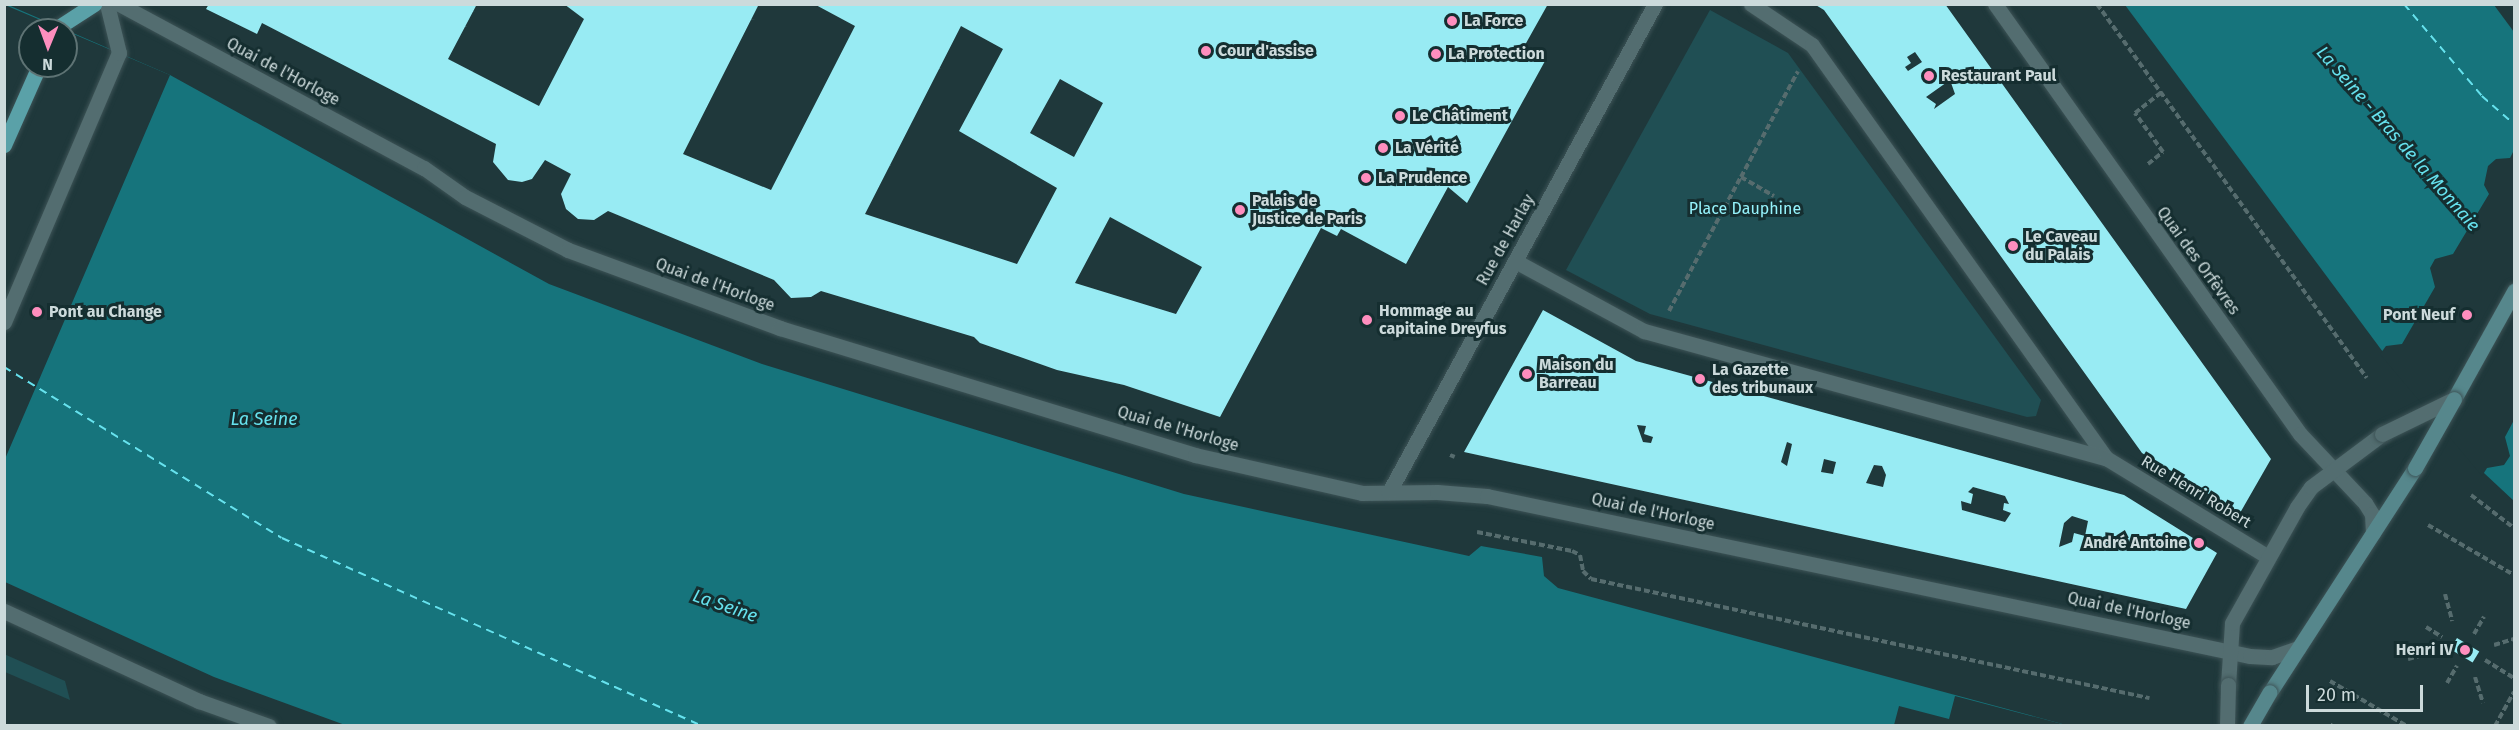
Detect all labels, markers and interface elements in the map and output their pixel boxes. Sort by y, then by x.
place label: La Force [1464,11,1523,31]
marker: La Force [1445,14,1459,28]
north arrow [18,18,78,78]
street label: Quai de l'Horloge [223,34,343,110]
place label: Cour d'assise [1218,41,1314,61]
water label: La Seine - Bras de la Monnaie [2312,42,2484,236]
marker: Cour d'assise [1199,44,1213,58]
place label: La Protection [1448,44,1545,64]
marker: La Protection [1429,47,1443,61]
text: N [42,55,53,74]
place label: Restaurant Paul [1941,66,2056,86]
marker: Restaurant Paul [1922,69,1936,83]
place label: Le Châtiment [1412,106,1508,126]
marker: Le Châtiment [1393,109,1407,123]
place label: La Vérité [1395,138,1459,158]
marker: La Vérité [1376,141,1390,155]
place label: La Prudence [1378,168,1467,188]
marker: La Prudence [1359,171,1373,185]
place label: Palais de Justice de Paris [1252,191,1363,229]
street label: Rue de Harlay [1473,191,1539,289]
park label: Place Dauphine [1689,199,1801,219]
marker: Palais de Justice de Paris [1233,203,1247,217]
street label: Quai des Orfèvres [2152,203,2244,319]
place label: Le Caveau du Palais [2025,227,2098,265]
marker: Le Caveau du Palais [2006,239,2020,253]
street label: Quai de l'Horloge [653,255,777,315]
place label: Hommage au capitaine Dreyfus [1379,301,1506,339]
place label: Pont au Change [49,302,162,322]
marker: Pont au Change [30,305,44,319]
place label: Pont Neuf [2383,305,2455,325]
marker: Pont Neuf [2460,308,2474,322]
marker: Hommage au capitaine Dreyfus [1360,313,1374,327]
place label: Maison du Barreau [1539,355,1614,393]
place label: La Gazette des tribunaux [1712,360,1813,398]
marker: Maison du Barreau [1520,367,1534,381]
marker: La Gazette des tribunaux [1693,372,1707,386]
street label: Quai de l'Horloge [1115,402,1241,456]
water label: La Seine [230,408,298,430]
street label: Rue Henri Robert [2138,452,2254,532]
street label: Quai de l'Horloge [1590,490,1716,534]
place label: André Antoine [2084,533,2187,553]
marker: André Antoine [2192,536,2206,550]
water label: La Seine [690,585,760,627]
street label: Quai de l'Horloge [2066,589,2192,633]
place label: Henri IV [2396,640,2453,660]
marker: Henri IV [2458,643,2472,657]
scale bar [2309,673,2426,711]
text: 20 m [2317,684,2356,706]

